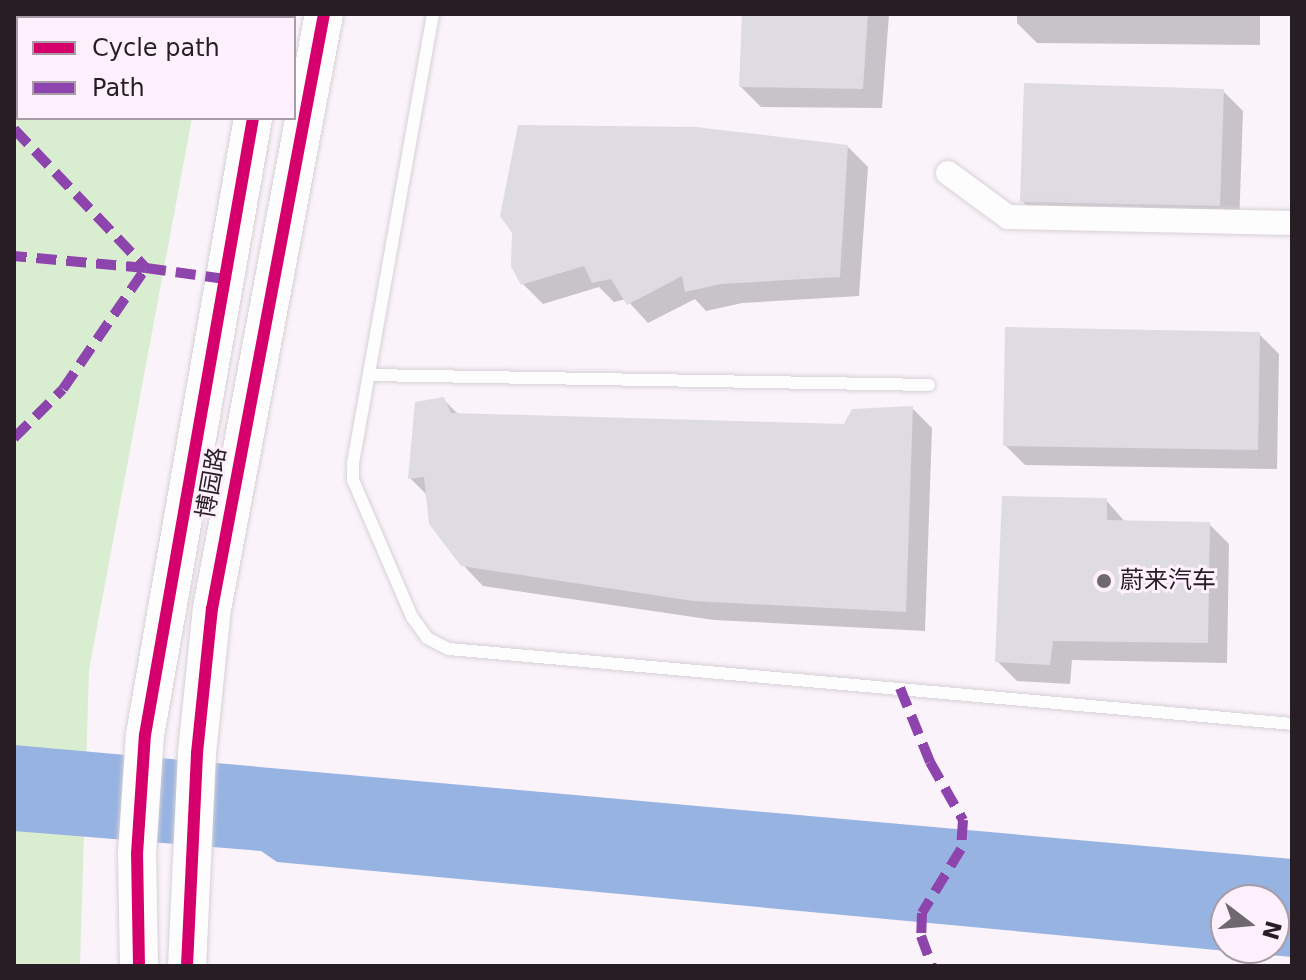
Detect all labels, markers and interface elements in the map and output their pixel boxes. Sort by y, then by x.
legend [16,16,296,120]
text: Cycle path [92,34,220,62]
text: Path [92,74,145,102]
street label: 博园路 [192,445,232,521]
place label: 蔚来汽车 [1120,567,1216,595]
marker: 蔚来汽车 [1095,572,1113,590]
north arrow [1210,884,1290,964]
text: N [1257,918,1286,942]

